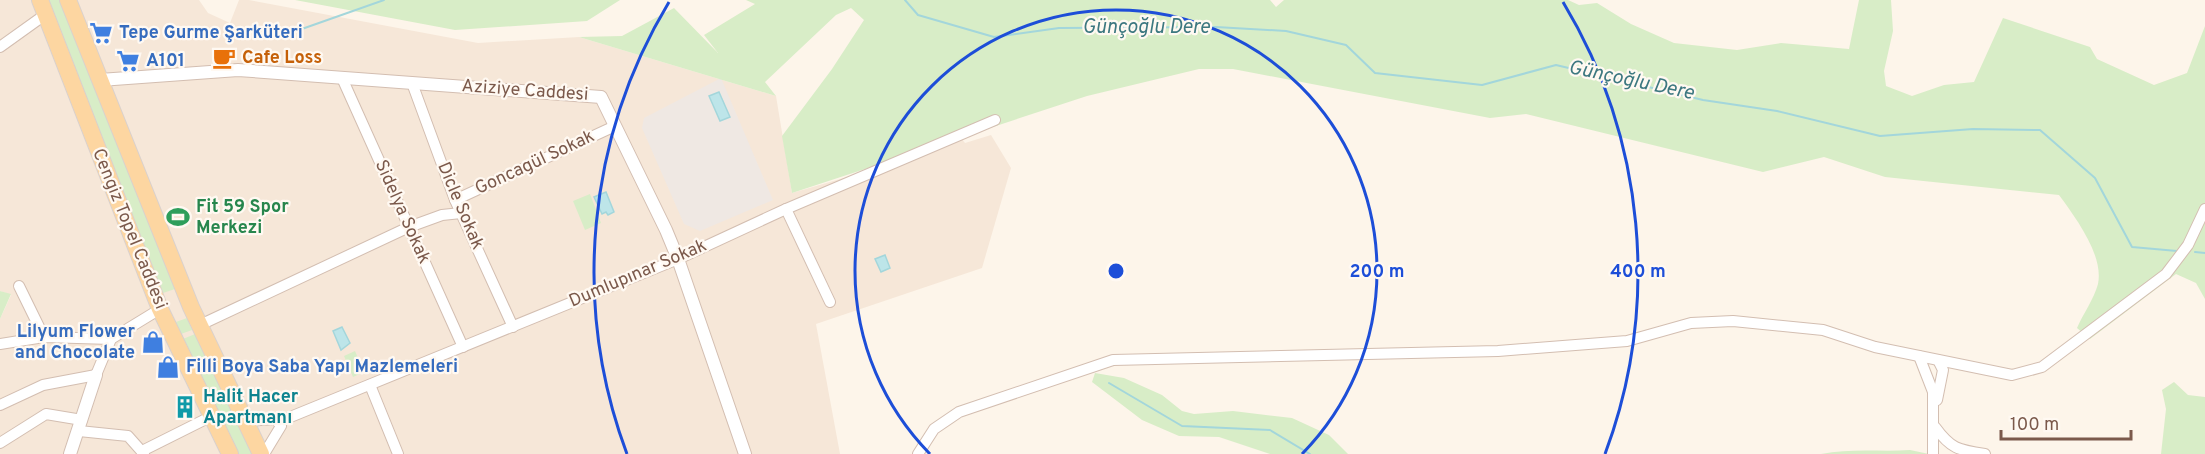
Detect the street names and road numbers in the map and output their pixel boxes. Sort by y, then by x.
street label: Aziziye Caddesi [461,75,589,107]
street label: Goncagül Sokak [472,125,598,201]
street label: Cengiz Topel Caddesi [86,145,172,313]
street label: Sidelya Sokak [369,156,435,268]
street label: Dicle Sokak [431,159,489,253]
street label: Dumlupınar Sokak [566,235,710,313]

